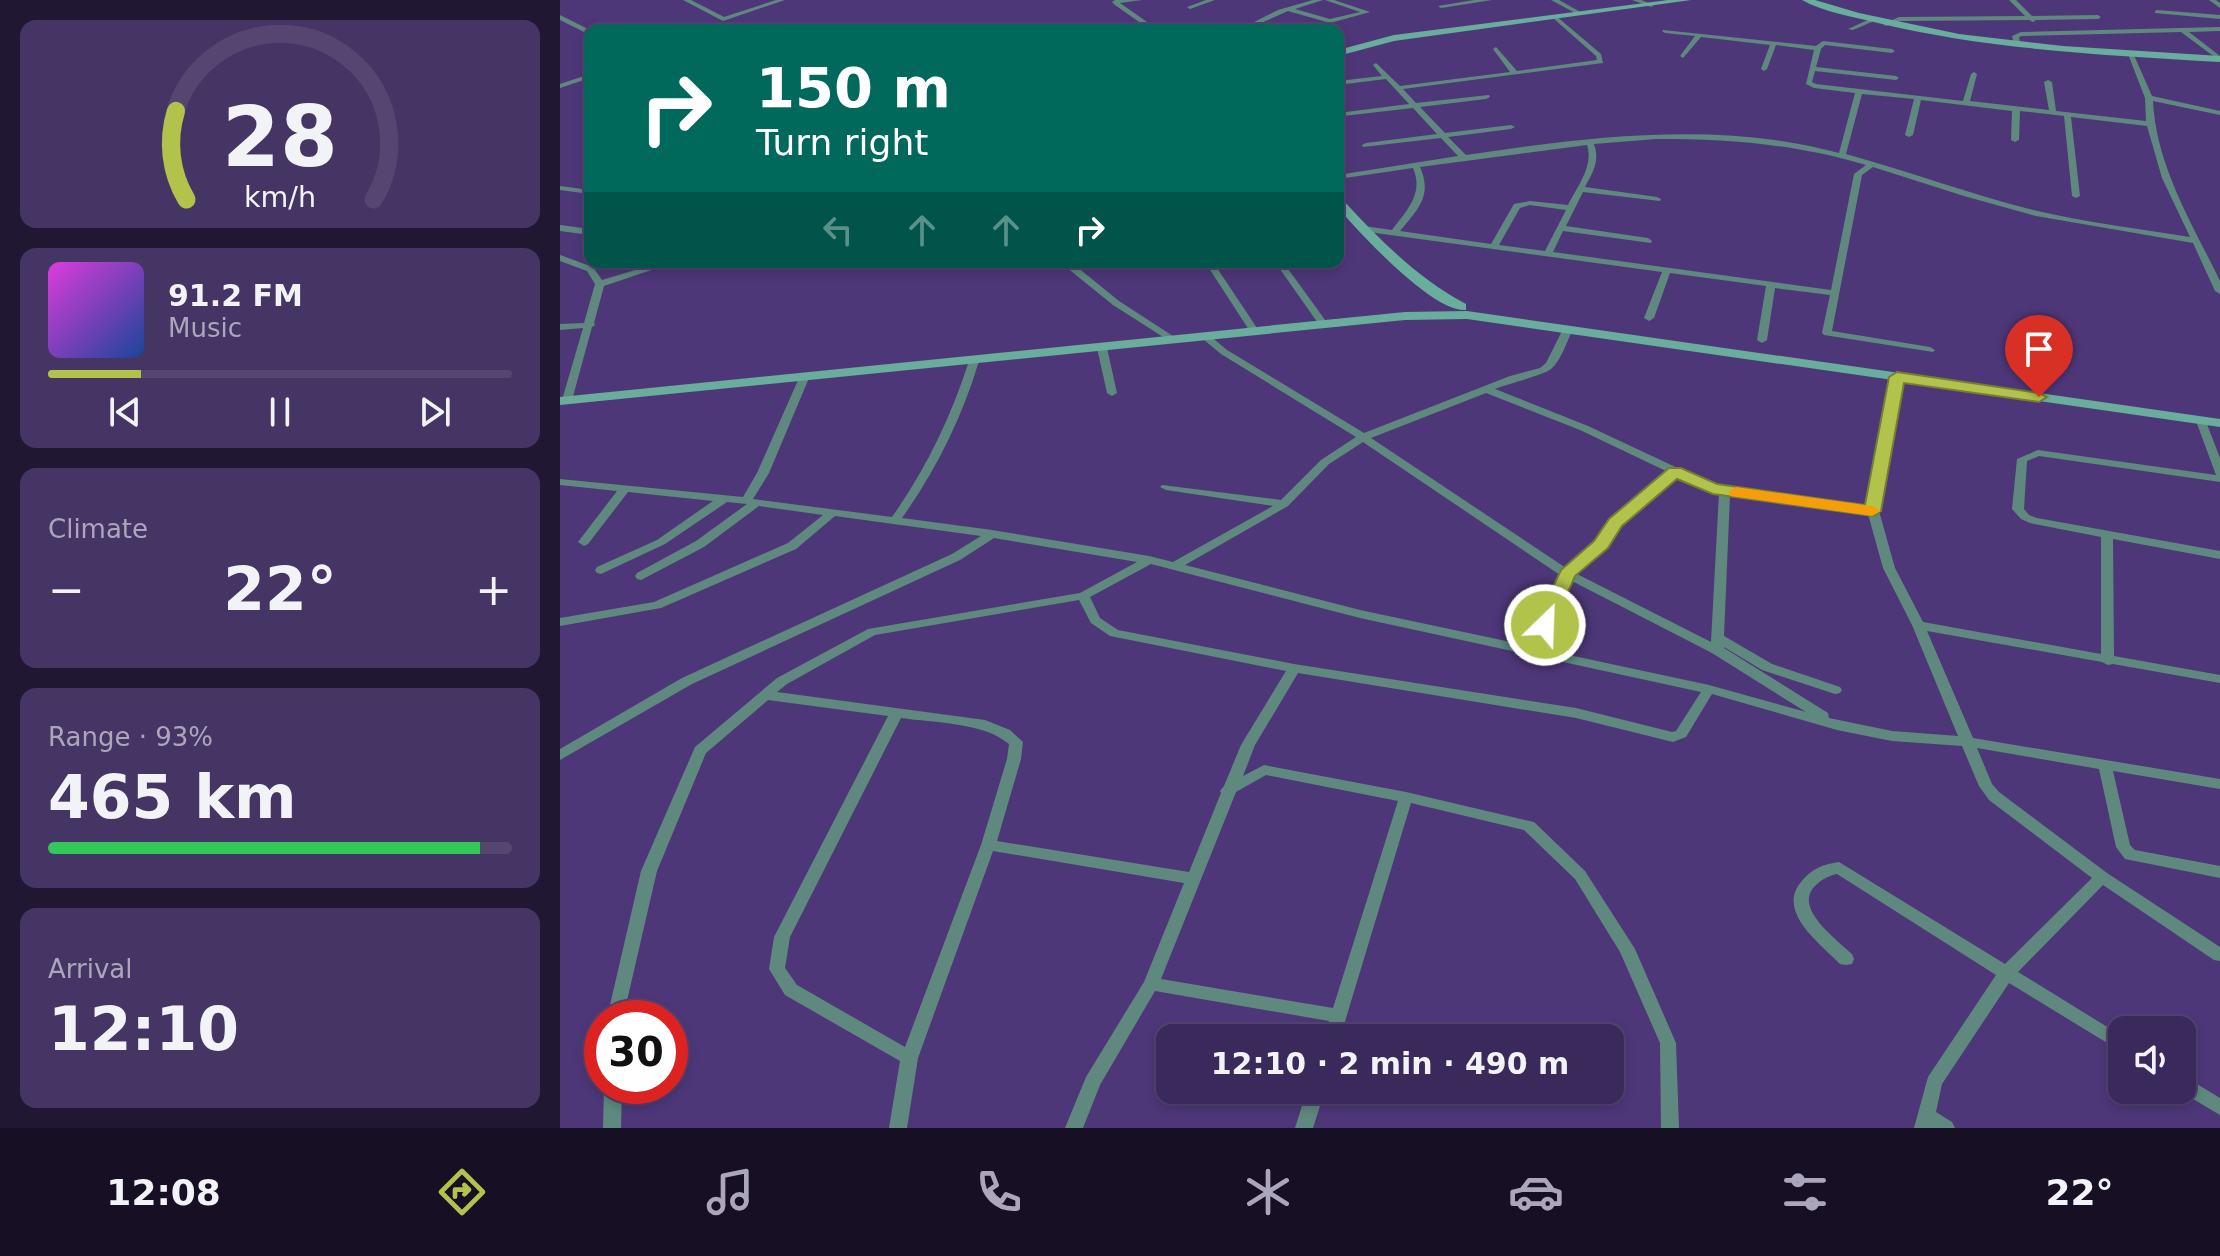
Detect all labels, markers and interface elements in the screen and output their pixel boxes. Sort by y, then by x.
text: 150 m [756,55,951,120]
icon: right [624,56,728,160]
text: 28 [222,89,338,186]
text: Turn right [756,122,928,163]
text: km/h [244,180,316,214]
icon: left [816,208,860,252]
icon: ahead [900,208,944,252]
icon: ahead [984,208,1028,252]
icon: right [1068,208,1112,252]
text: 91.2 FM [168,278,303,313]
text: Music [168,313,242,343]
pin [2005,315,2073,397]
icon: arrive [2017,327,2061,371]
icon: previous [103,390,147,434]
icon: pause [258,390,302,434]
icon: next [413,390,457,434]
text: Climate [48,514,148,544]
text: 22° [223,554,337,624]
text: − [48,564,85,615]
text: + [475,564,512,615]
position arrow [1503,583,1587,667]
text: Range · 93% [48,722,213,752]
text: 465 km [48,762,297,832]
text: Arrival [48,954,132,984]
text: 12:10 [48,994,239,1064]
speed limit sign: 30 [584,1000,688,1104]
map controls [2108,1016,2196,1104]
button: sound [2108,1016,2196,1104]
text: 12:10 · 2 min · 490 m [1211,1046,1569,1081]
icon: directions [434,1164,490,1220]
icon: music [702,1164,758,1220]
icon: phone [971,1164,1027,1220]
icon: climate [1240,1164,1296,1220]
icon: car [1508,1164,1564,1220]
icon: filters [1777,1164,1833,1220]
text: 12:08 [106,1172,221,1213]
text: 22° [2046,1172,2114,1213]

